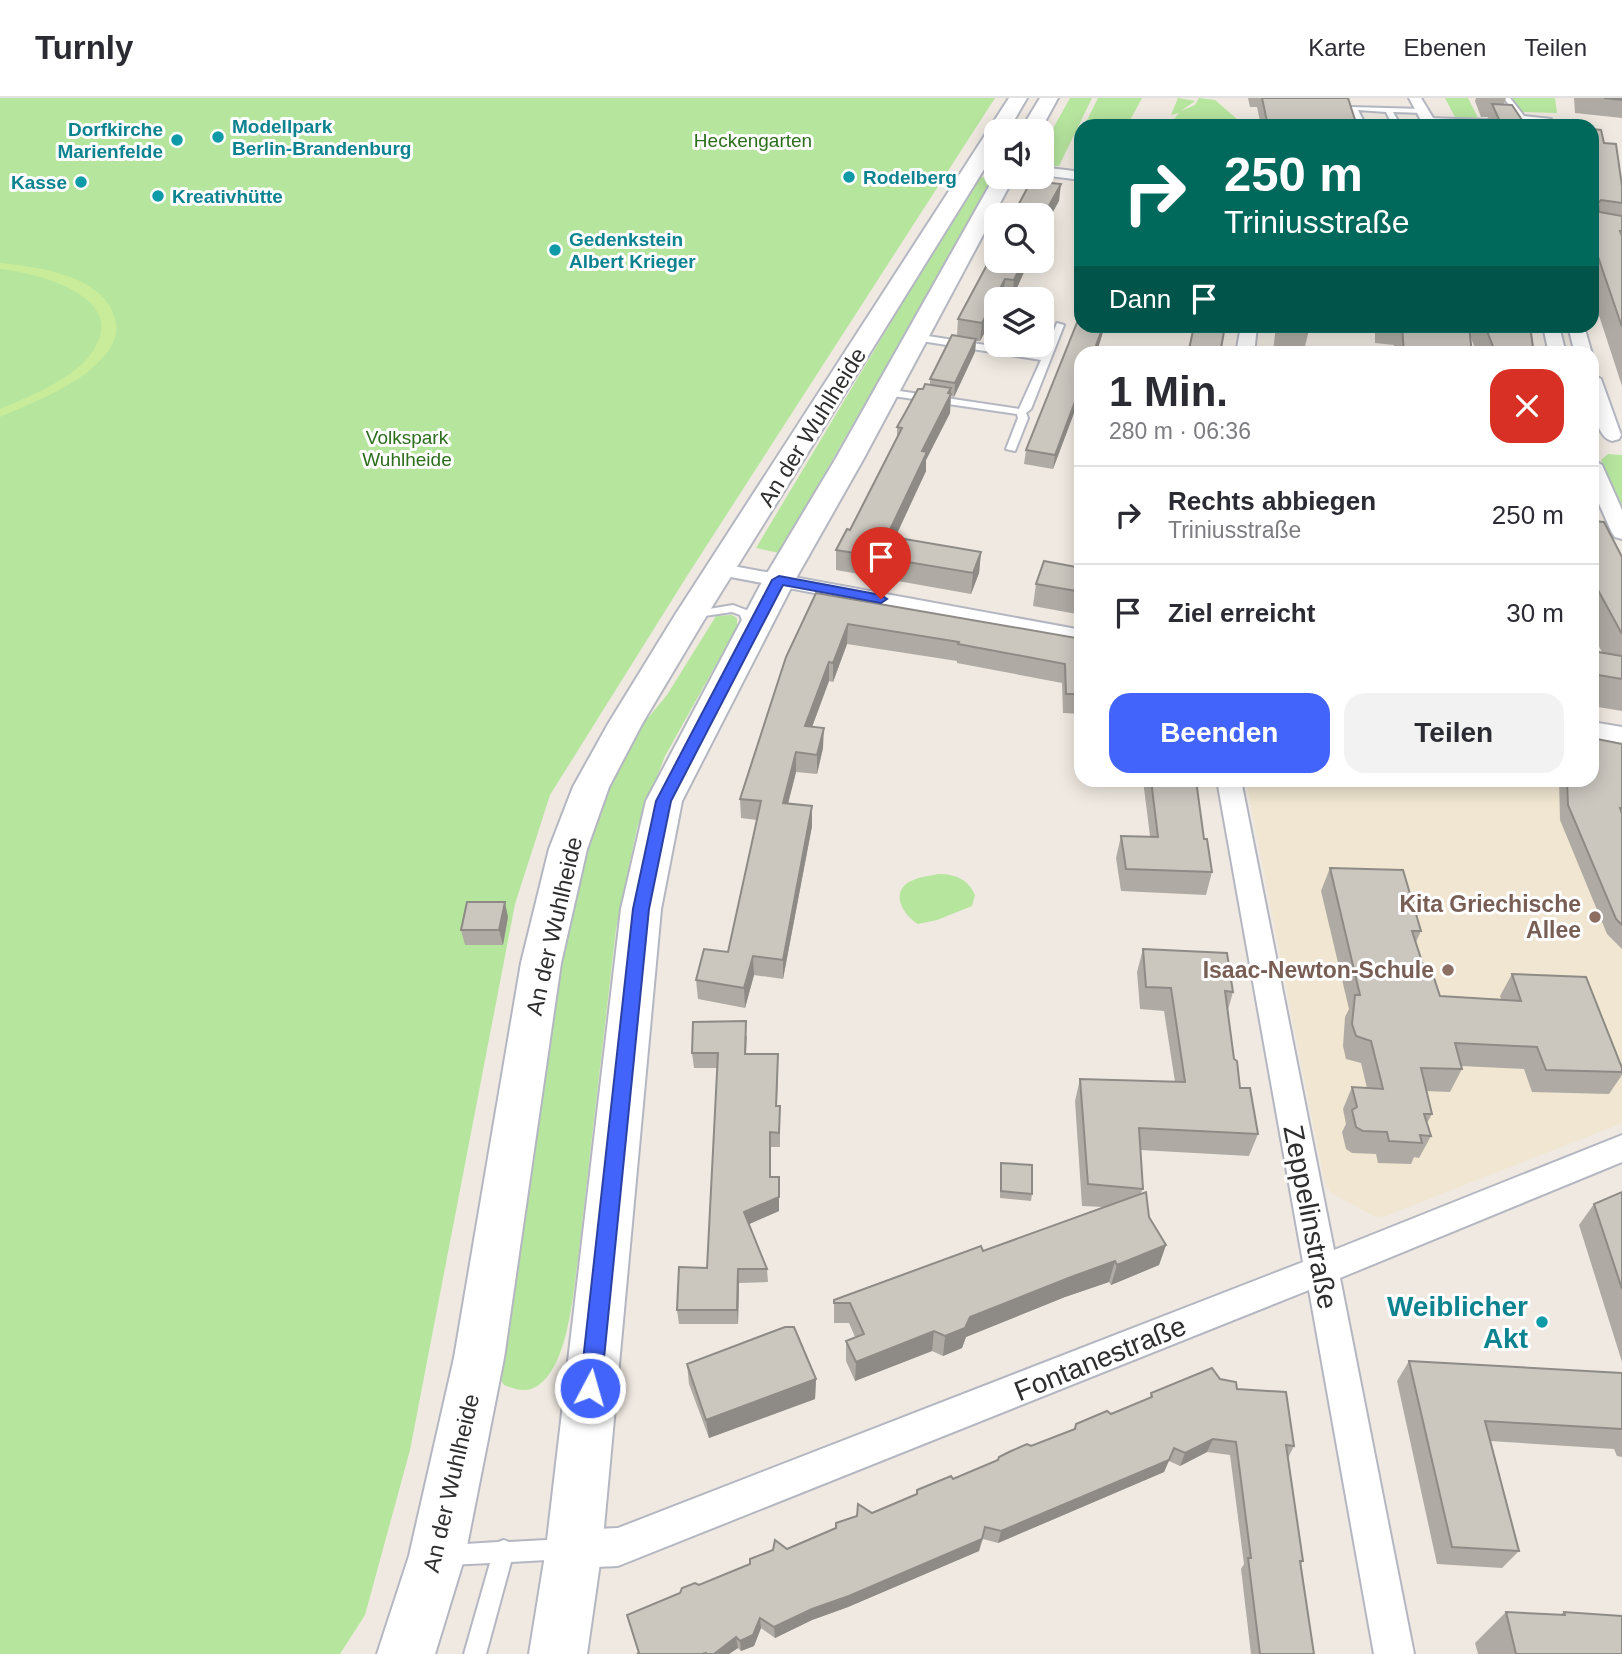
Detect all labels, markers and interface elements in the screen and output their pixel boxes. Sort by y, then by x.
text: Turnly [35,29,133,66]
text: Karte [1308,34,1366,61]
text: Ebenen [1404,34,1486,61]
text: Teilen [1524,34,1587,61]
place label: Modellpark Berlin-Brandenburg [232,116,411,159]
place label: Dorfkirche Marienfelde [57,119,163,162]
map controls [984,119,1054,357]
button: sound [984,119,1054,189]
marker: Modellpark Berlin-Brandenburg [210,129,226,145]
park label: Heckengarten [694,130,812,151]
marker: Dorfkirche Marienfelde [169,132,185,148]
icon: right [1109,147,1200,238]
text: 250 m [1224,147,1363,201]
place label: Rodelberg [863,167,957,188]
marker: Rodelberg [841,169,857,185]
place label: Kasse [11,172,67,193]
marker: Kasse [73,174,89,190]
place label: Kreativhütte [172,186,283,207]
marker: Kreativhütte [150,188,166,204]
button: search [984,203,1054,273]
text: Triniusstraße [1224,204,1410,240]
place label: Gedenkstein Albert Krieger [569,229,696,272]
marker: Gedenkstein Albert Krieger [547,242,563,258]
icon: arrive [1185,280,1223,318]
text: Dann [1109,284,1171,314]
button: layers [984,287,1054,357]
street label: An der Wuhlheide [753,343,871,511]
text: 1 Min. [1109,368,1228,415]
button: close [1490,369,1564,443]
text: 280 m · 06:36 [1109,418,1251,444]
park label: Volkspark Wuhlheide [362,427,452,470]
text: Rechts abbiegen [1168,486,1376,516]
icon: right [1109,496,1147,534]
text: 250 m [1492,500,1564,530]
text: Triniusstraße [1168,517,1301,543]
pin [851,527,911,599]
icon: arrive [862,538,900,576]
icon: arrive [1109,594,1147,632]
text: Ziel erreicht [1168,598,1315,628]
text: 30 m [1506,598,1564,628]
button: Beenden [1109,693,1330,773]
button: Teilen [1344,693,1564,773]
street label: An der Wuhlheide [521,834,587,1018]
place label: Kita Griechische Allee [1399,891,1581,943]
marker: Kita Griechische Allee [1587,909,1603,925]
place label: Isaac-Newton-Schule [1203,957,1434,983]
marker: Isaac-Newton-Schule [1440,962,1456,978]
street label: Zeppelinstraße [1277,1122,1344,1312]
place label: Weiblicher Akt [1387,1291,1528,1354]
street label: Fontanestraße [1010,1310,1190,1407]
marker: Weiblicher Akt [1534,1314,1550,1330]
position arrow [553,1351,627,1425]
street label: An der Wuhlheide [418,1391,484,1575]

